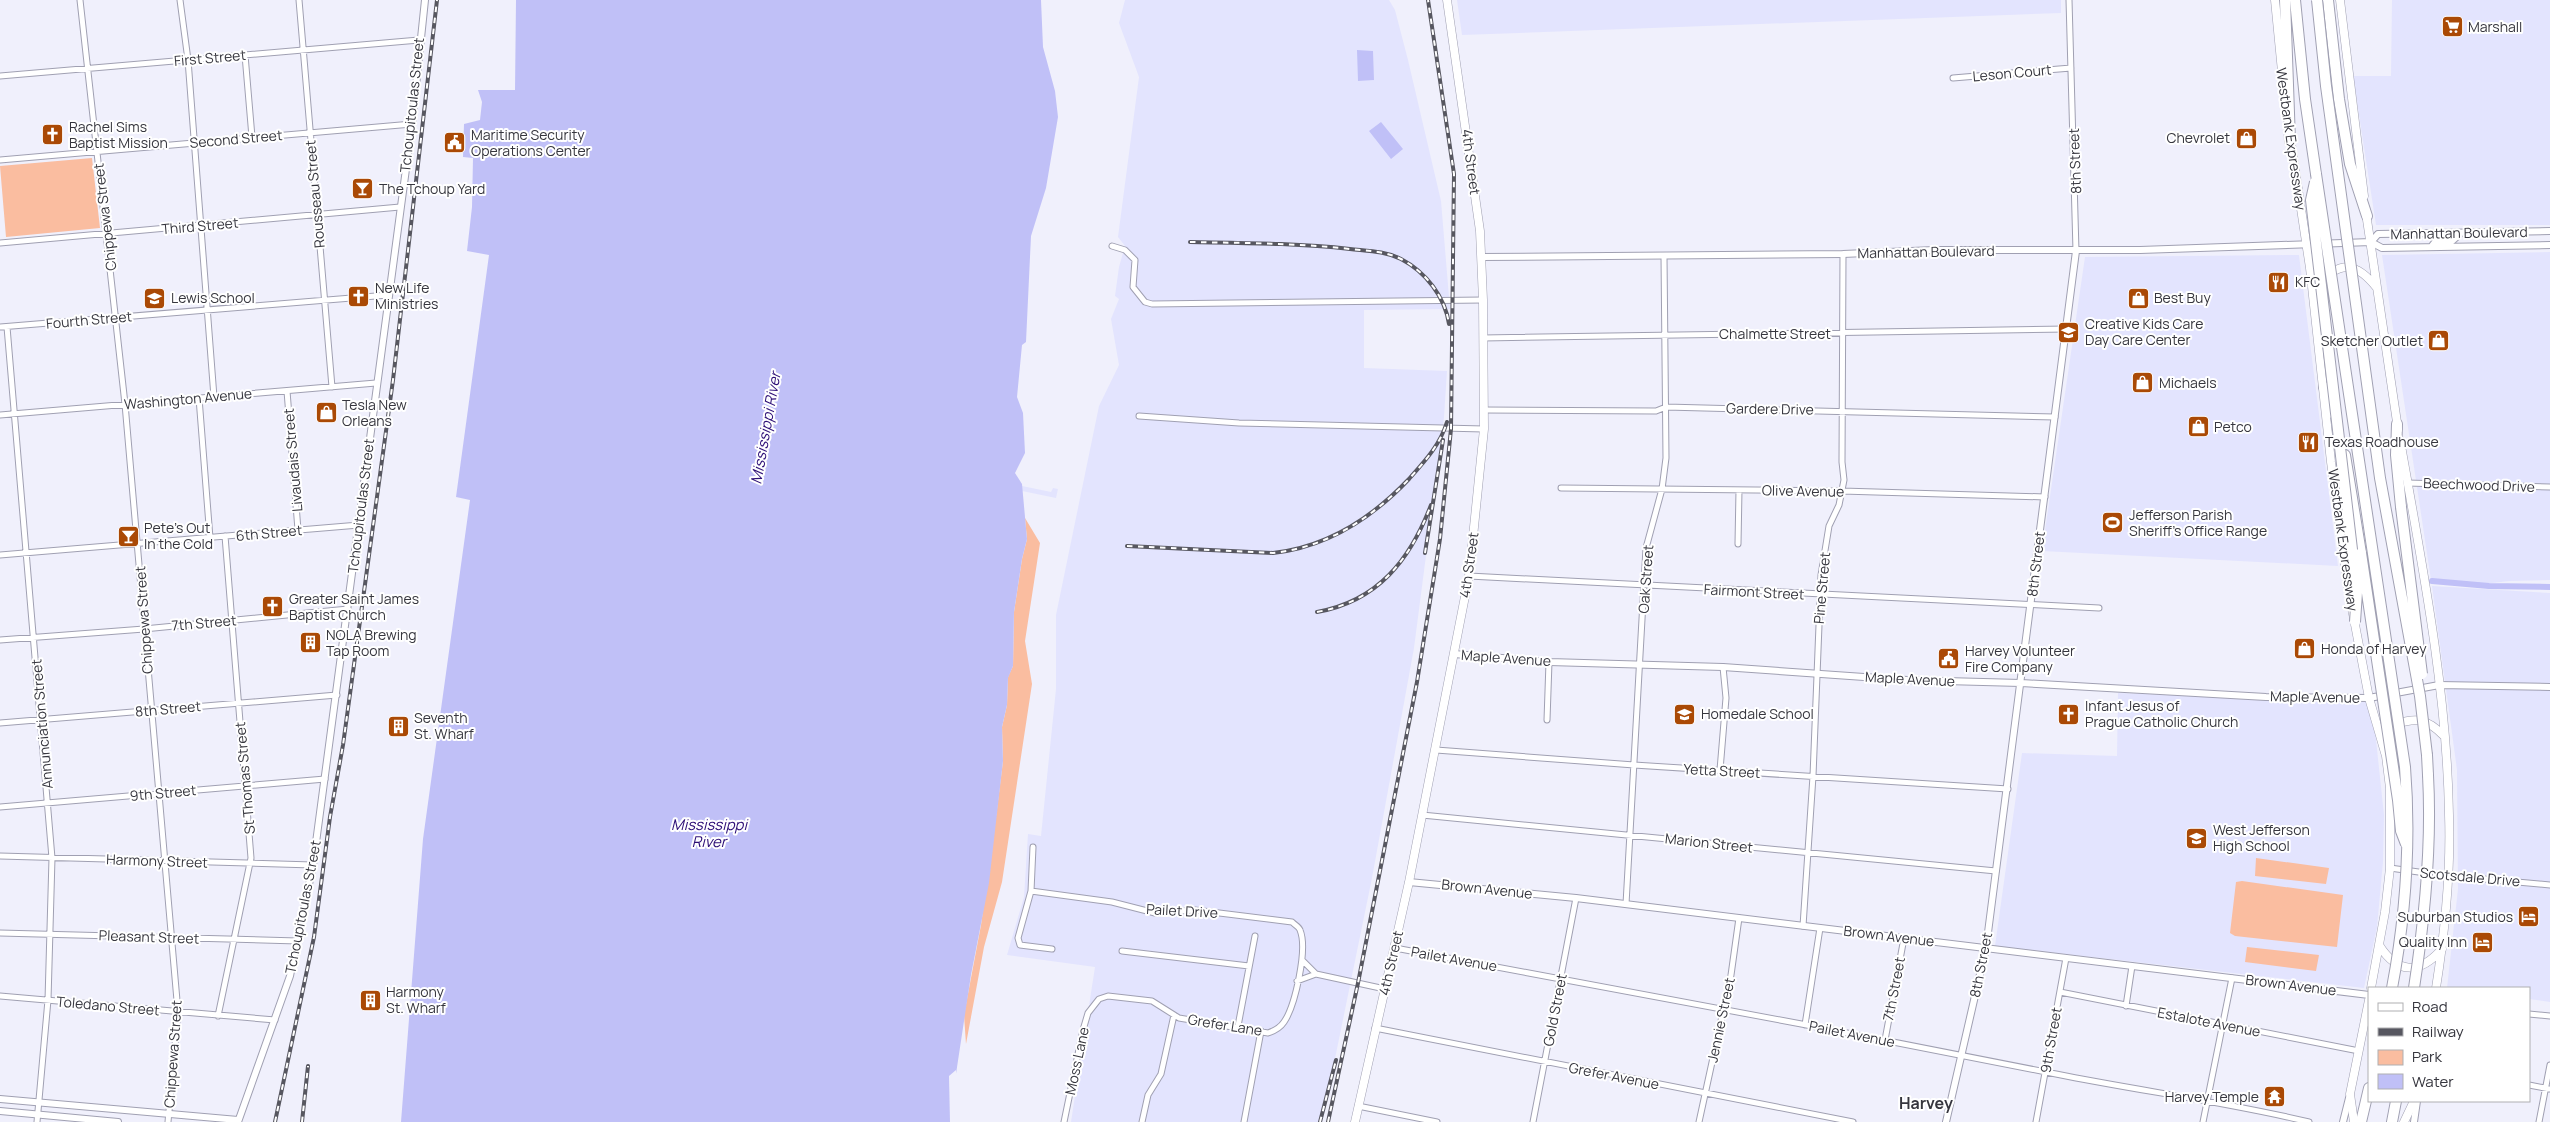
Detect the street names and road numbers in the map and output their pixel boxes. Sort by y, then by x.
street label: Tchoupitoulas Street [395,36,428,173]
street label: First Street [173,45,247,70]
street label: Leson Court [1972,60,2053,85]
street label: Westbank Expressway [2272,66,2311,212]
street label: Second Street [189,125,284,152]
street label: 8th Street [2064,127,2085,194]
street label: 4th Street [1458,128,1485,196]
street label: Rousseau Street [300,139,329,249]
street label: Chippewa Street [88,162,121,272]
street label: Third Street [161,213,240,238]
street label: Manhattan Boulevard [2390,222,2528,243]
street label: Manhattan Boulevard [1857,241,1995,262]
street label: Fourth Street [45,306,133,333]
street label: Chalmette Street [1719,324,1831,343]
street label: Washington Avenue [123,383,253,414]
street label: Gardere Drive [1726,398,1814,419]
street label: Livaudais Street [278,407,306,513]
street label: Tchoupitoulas Street [343,437,378,574]
street label: Westbank Expressway [2324,467,2363,613]
street label: Beechwood Drive [2423,473,2535,496]
street label: Olive Avenue [1762,480,1844,501]
street label: 6th Street [235,520,303,545]
street label: 4th Street [1454,530,1483,599]
street label: 8th Street [2022,530,2049,598]
street label: Oak Street [1634,544,1657,614]
street label: Pine Street [1809,551,1834,625]
street label: Chippewa Street [130,565,157,675]
street label: Fairmont Street [1703,579,1805,604]
street label: 7th Street [171,610,237,635]
street label: Maple Avenue [1460,645,1552,670]
street label: Annunciation Street [26,658,57,790]
street label: Maple Avenue [1865,667,1955,690]
street label: Maple Avenue [2270,686,2360,707]
street label: 8th Street [134,696,202,721]
street label: St Thomas Street [230,721,259,835]
street label: Yetta Street [1683,759,1761,782]
street label: 9th Street [129,780,197,805]
street label: Marion Street [1664,828,1754,857]
street label: Tchoupitoulas Street [280,838,325,975]
street label: Harmony Street [106,849,209,872]
street label: Scotsdale Drive [2419,863,2521,890]
street label: Brown Avenue [1441,874,1533,903]
street label: Pailet Drive [1146,899,1218,922]
street label: Brown Avenue [1843,921,1936,950]
street label: Pleasant Street [98,925,200,948]
street label: 4th Street [1374,928,1407,997]
street label: 8th Street [1965,930,1996,999]
street label: Pailet Avenue [1410,942,1499,975]
street label: 7th Street [1878,955,1909,1023]
street label: Brown Avenue [2245,970,2338,999]
street label: Gold Street [1538,972,1571,1048]
street label: Jennie Street [1702,975,1739,1064]
street label: Toledano Street [56,992,161,1020]
street label: Chippewa Street [159,999,186,1109]
street label: Estalote Avenue [2156,1002,2262,1041]
street label: 9th Street [2035,1005,2066,1074]
street label: Grefer Lane [1187,1009,1264,1040]
street label: Pailet Avenue [1808,1016,1897,1051]
street label: Moss Lane [1060,1025,1093,1097]
street label: Grefer Avenue [1567,1057,1661,1094]

